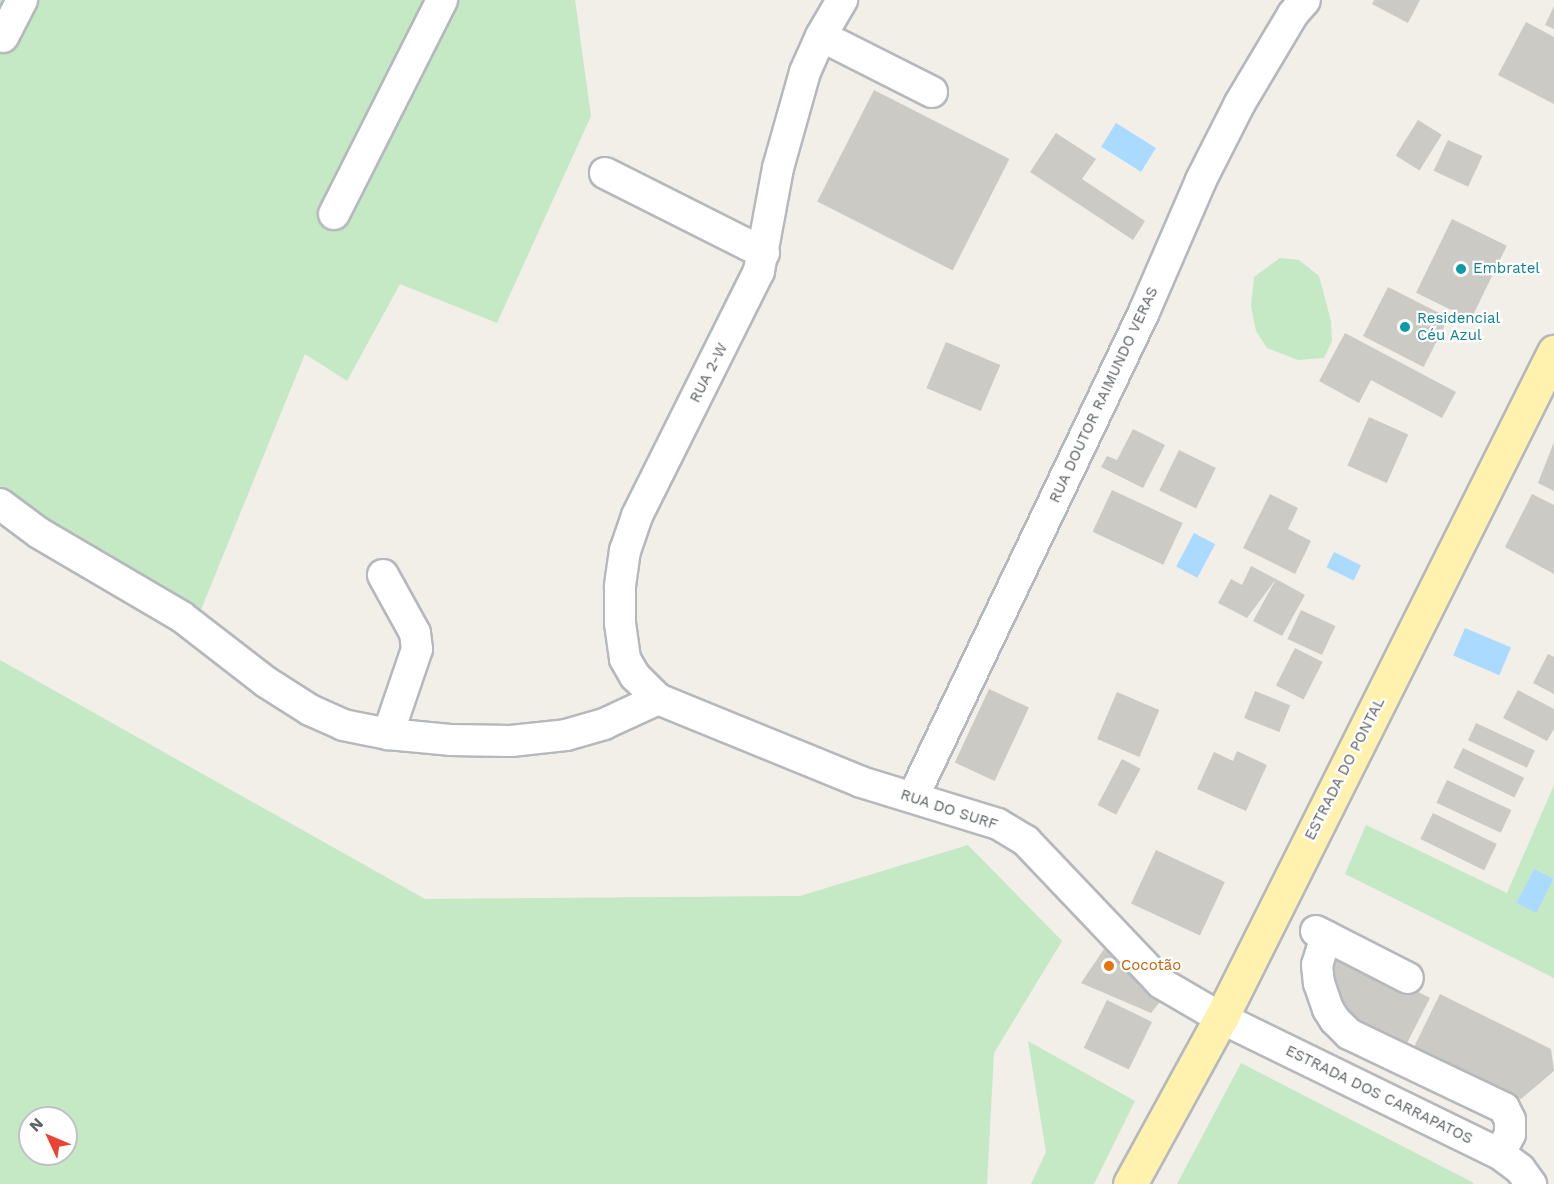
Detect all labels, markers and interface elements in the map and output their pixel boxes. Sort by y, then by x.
place label: Embratel [1473,260,1540,278]
marker: Embratel [1454,262,1468,276]
street label: RUA DOUTOR RAIMUNDO VERAS [1046,284,1162,506]
place label: Residencial Céu Azul [1417,309,1500,344]
marker: Residencial Céu Azul [1398,320,1412,334]
street label: RUA 2-W [686,340,732,406]
street label: ESTRADA DO PONTAL [1301,694,1389,844]
street label: RUA DO SURF [898,786,1000,834]
place label: Cocotão [1121,957,1181,975]
marker: Cocotão [1102,959,1116,973]
street label: ESTRADA DOS CARRAPATOS [1282,1042,1476,1148]
north arrow [18,1106,78,1166]
text: N [25,1114,47,1135]

